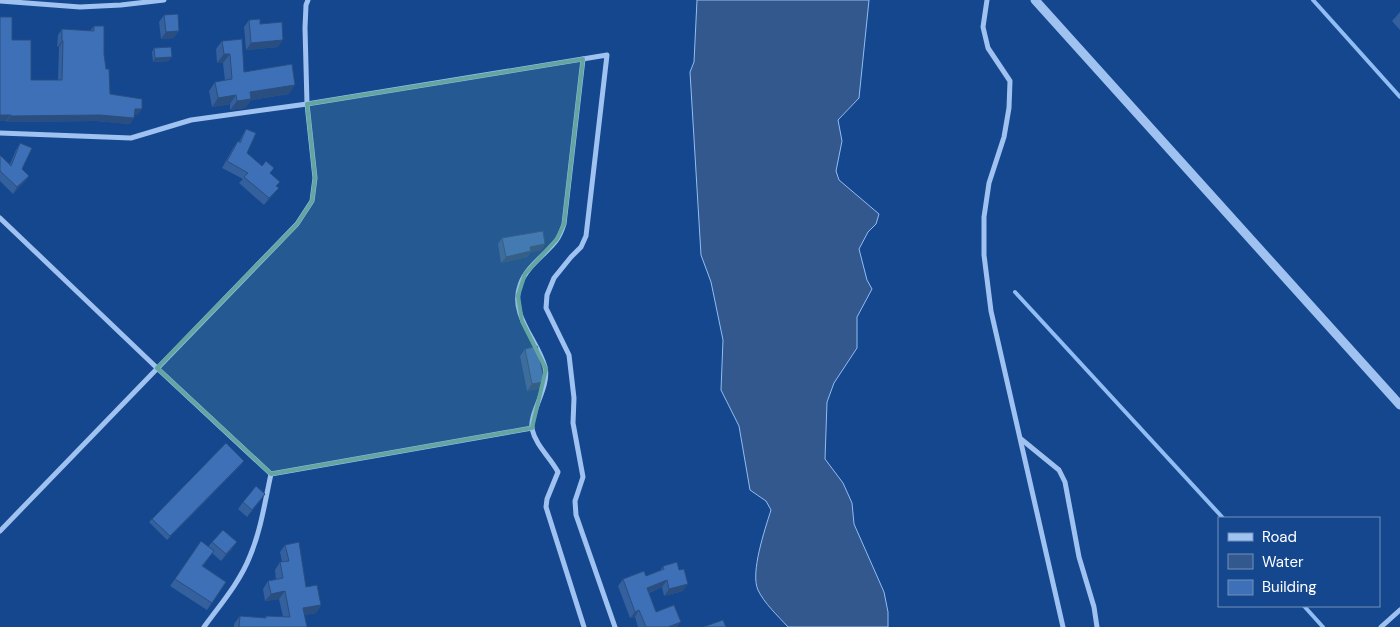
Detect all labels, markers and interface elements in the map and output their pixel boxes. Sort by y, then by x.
legend [1218,517,1380,607]
text: Road [1262,527,1297,547]
text: Water [1262,552,1304,572]
text: Building [1262,577,1317,597]

